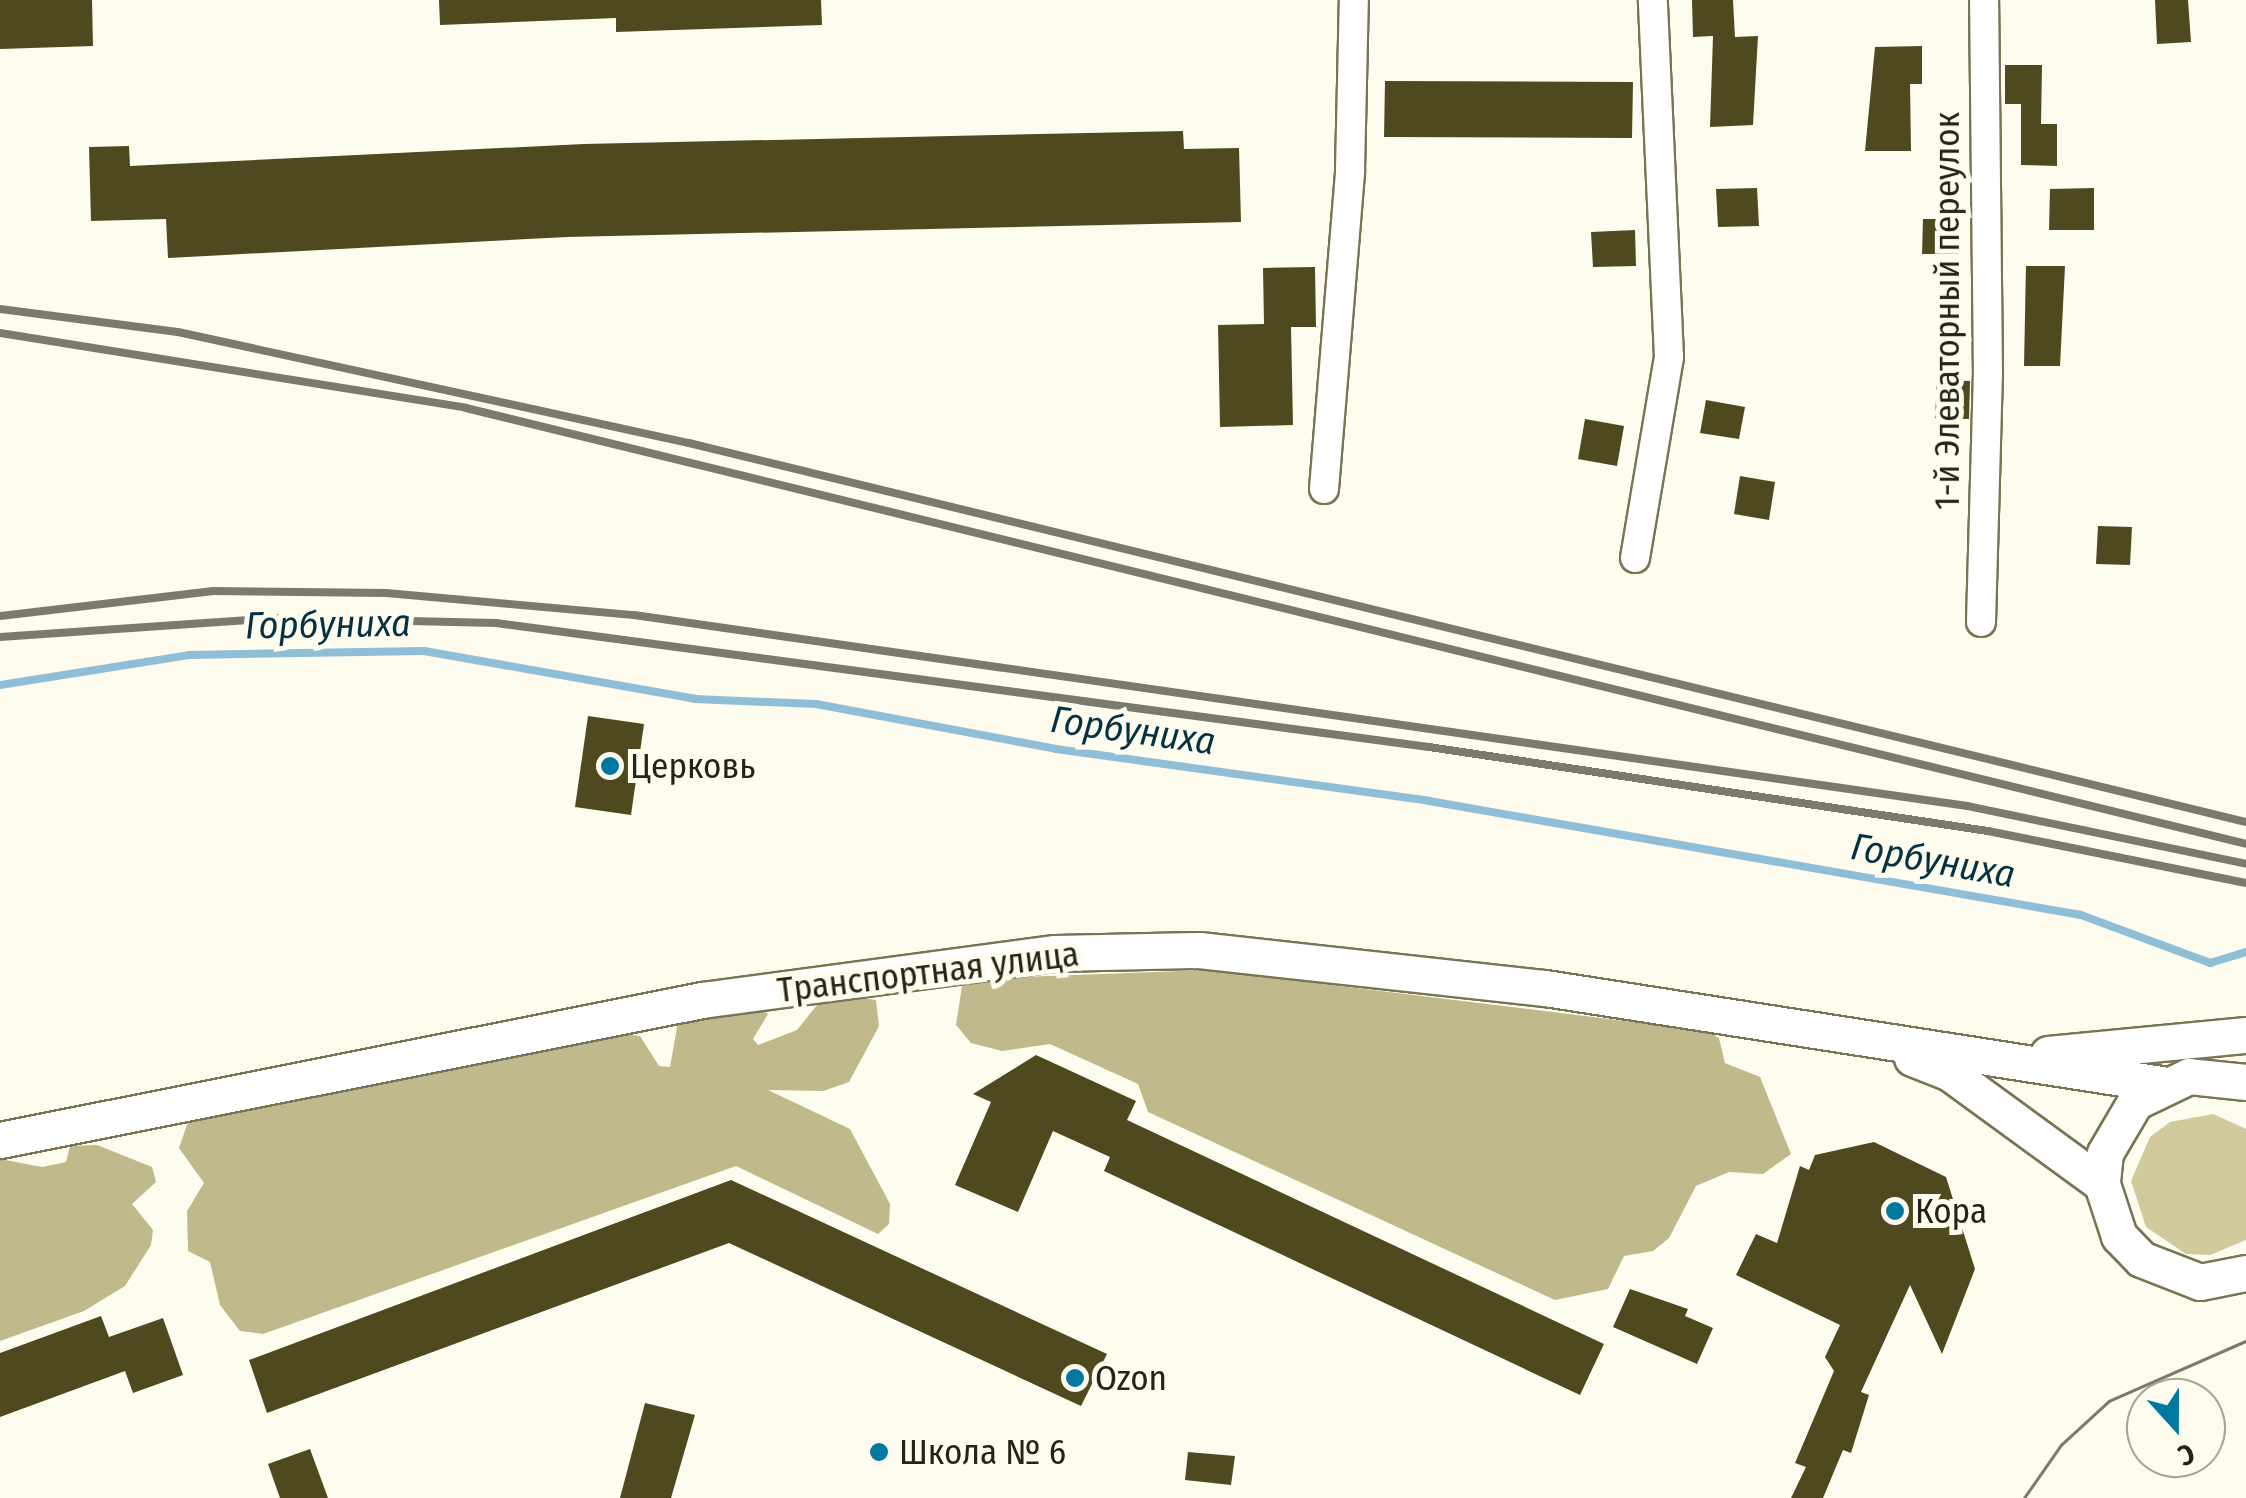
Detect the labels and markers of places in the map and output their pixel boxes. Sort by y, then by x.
place label: Церковь [630,745,755,787]
marker: Церковь [599,755,621,777]
place label: Кора [1915,1190,1987,1232]
marker: Кора [1884,1200,1906,1222]
place label: Ozon [1095,1357,1167,1399]
marker: Ozon [1064,1367,1086,1389]
place label: Школа № 6 [899,1431,1066,1473]
marker: Школа № 6 [868,1441,890,1463]

